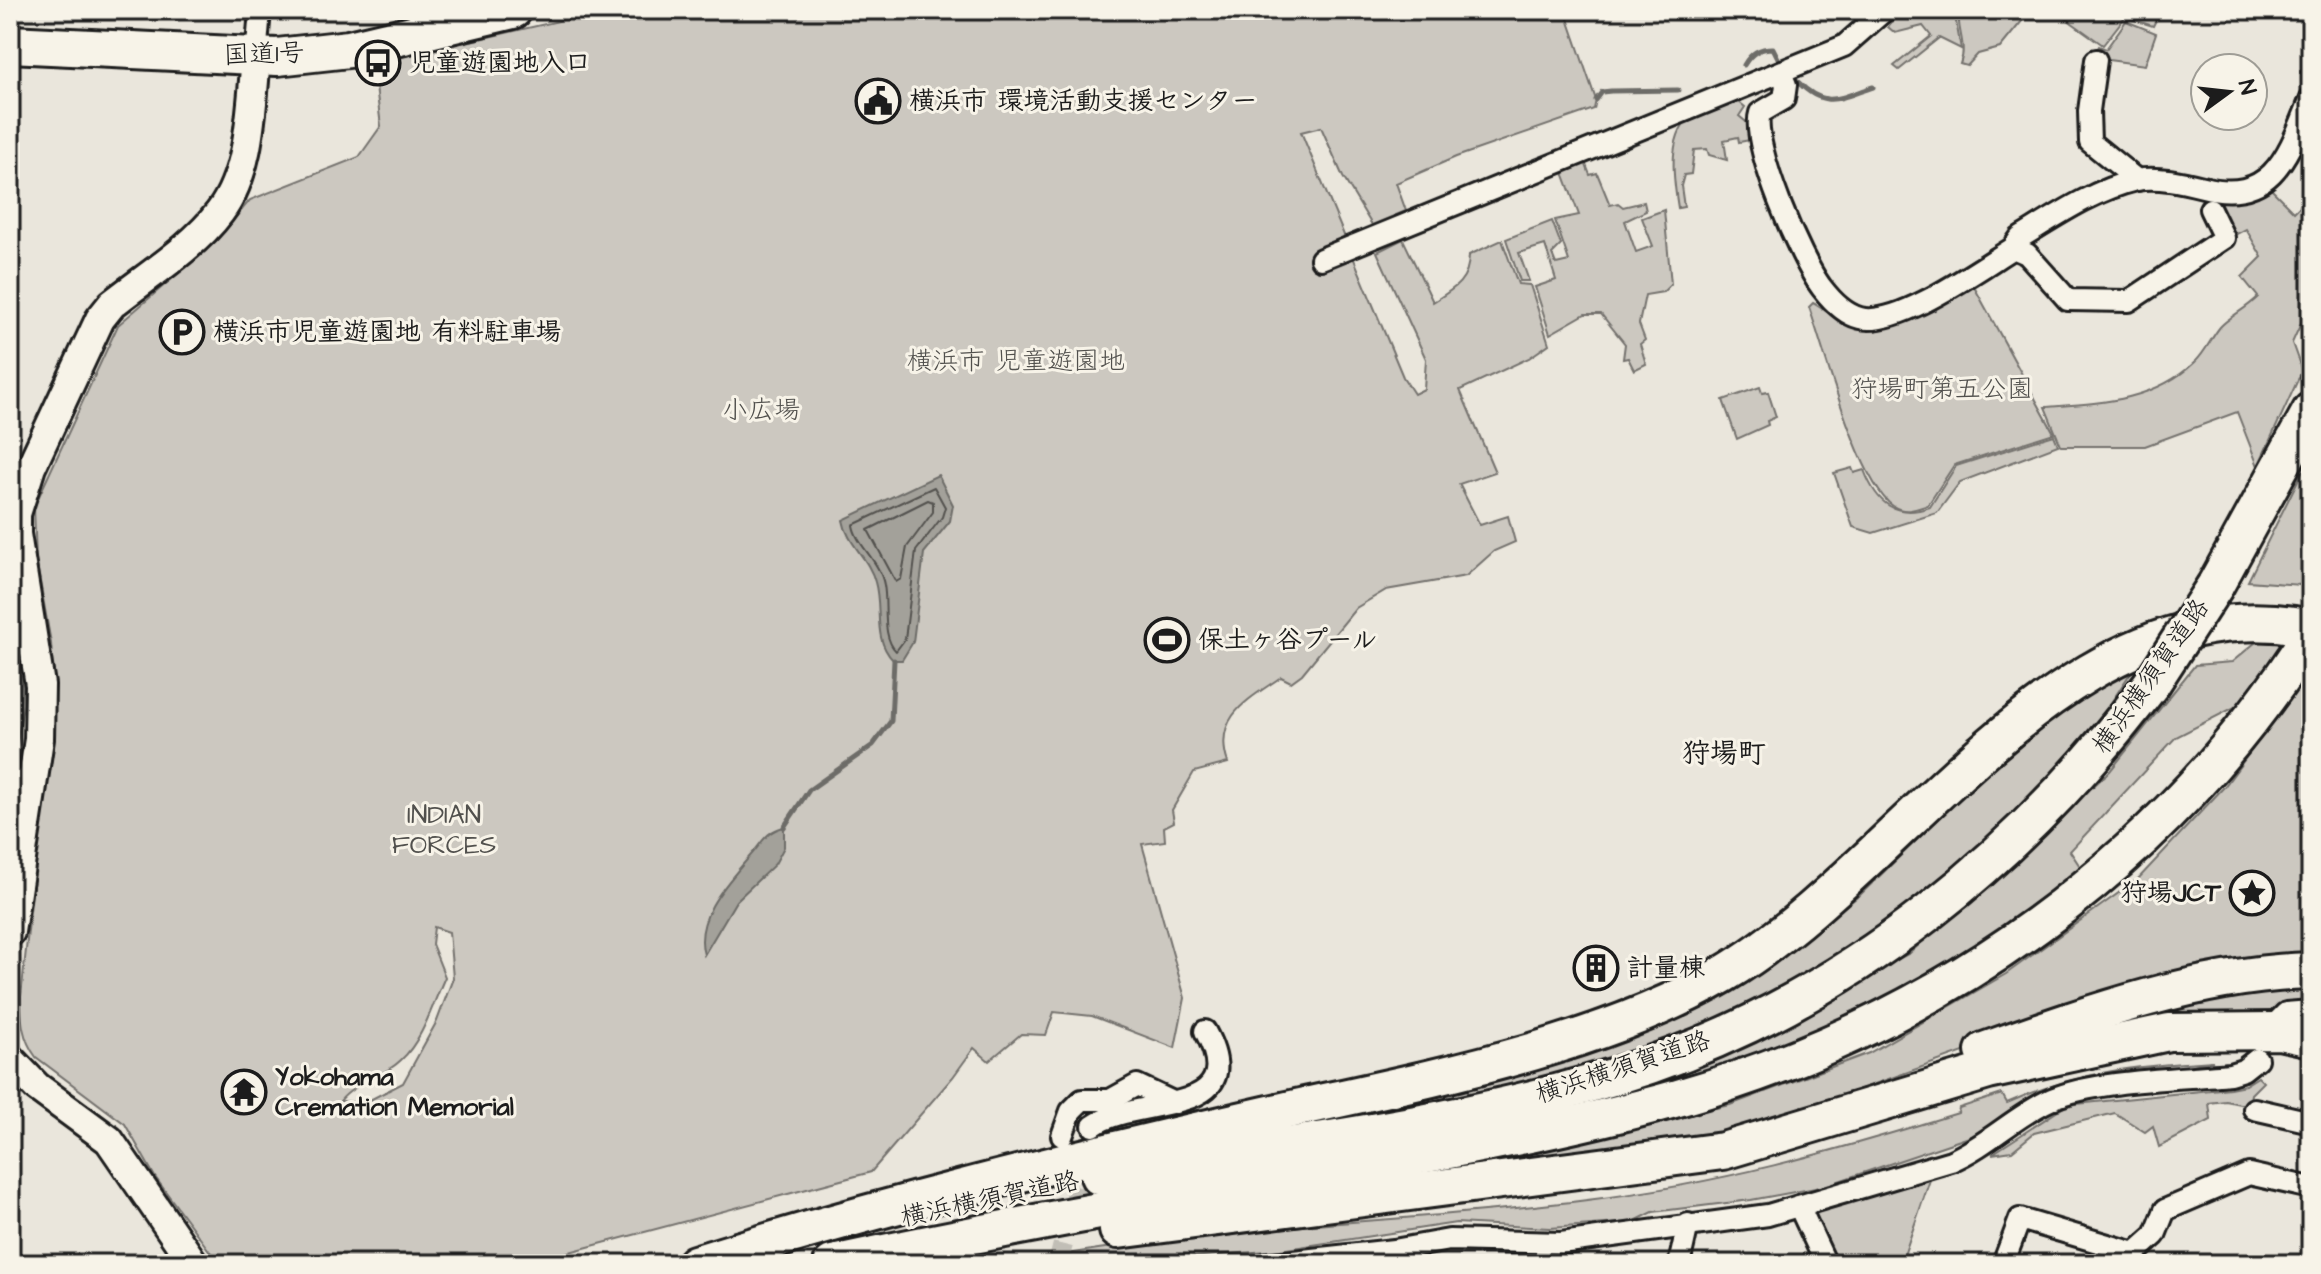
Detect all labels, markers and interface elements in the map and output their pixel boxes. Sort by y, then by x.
street label: 国道1号 [223,35,305,73]
bus stop icon: 児童遊園地入口 [354,39,402,87]
place label: 児童遊園地入口 [409,45,591,81]
north arrow [2189,52,2269,132]
public building icon: 横浜市 環境活動支援センター [854,77,902,125]
text: N [2230,77,2264,98]
place label: 横浜市 環境活動支援センター [909,83,1257,119]
parking icon: 横浜市児童遊園地 有料駐車場 [158,308,206,356]
place label: 横浜市児童遊園地 有料駐車場 [213,314,561,350]
park label: 横浜市 児童遊園地 [907,343,1125,379]
park label: 狩場町第五公園 [1851,371,2033,407]
park label: 小広場 [722,392,800,428]
street label: 横浜横須賀道路 [2084,591,2218,761]
sports icon: 保土ヶ谷プール [1143,616,1191,664]
place label: 保土ヶ谷プール [1198,622,1377,658]
district label: 狩場町 [1682,734,1766,773]
park label: INDIAN FORCES [392,797,496,863]
place icon: 狩場JCT [2228,869,2276,917]
place label: 狩場JCT [2121,875,2222,911]
building icon: 計量棟 [1572,944,1620,992]
place label: 計量棟 [1627,950,1705,986]
street label: 横浜横須賀道路 [1531,1022,1715,1112]
place label: Yokohama Cremation Memorial [275,1059,514,1125]
temple icon: Yokohama Cremation Memorial [220,1068,268,1116]
street label: 横浜横須賀道路 [897,1162,1083,1236]

